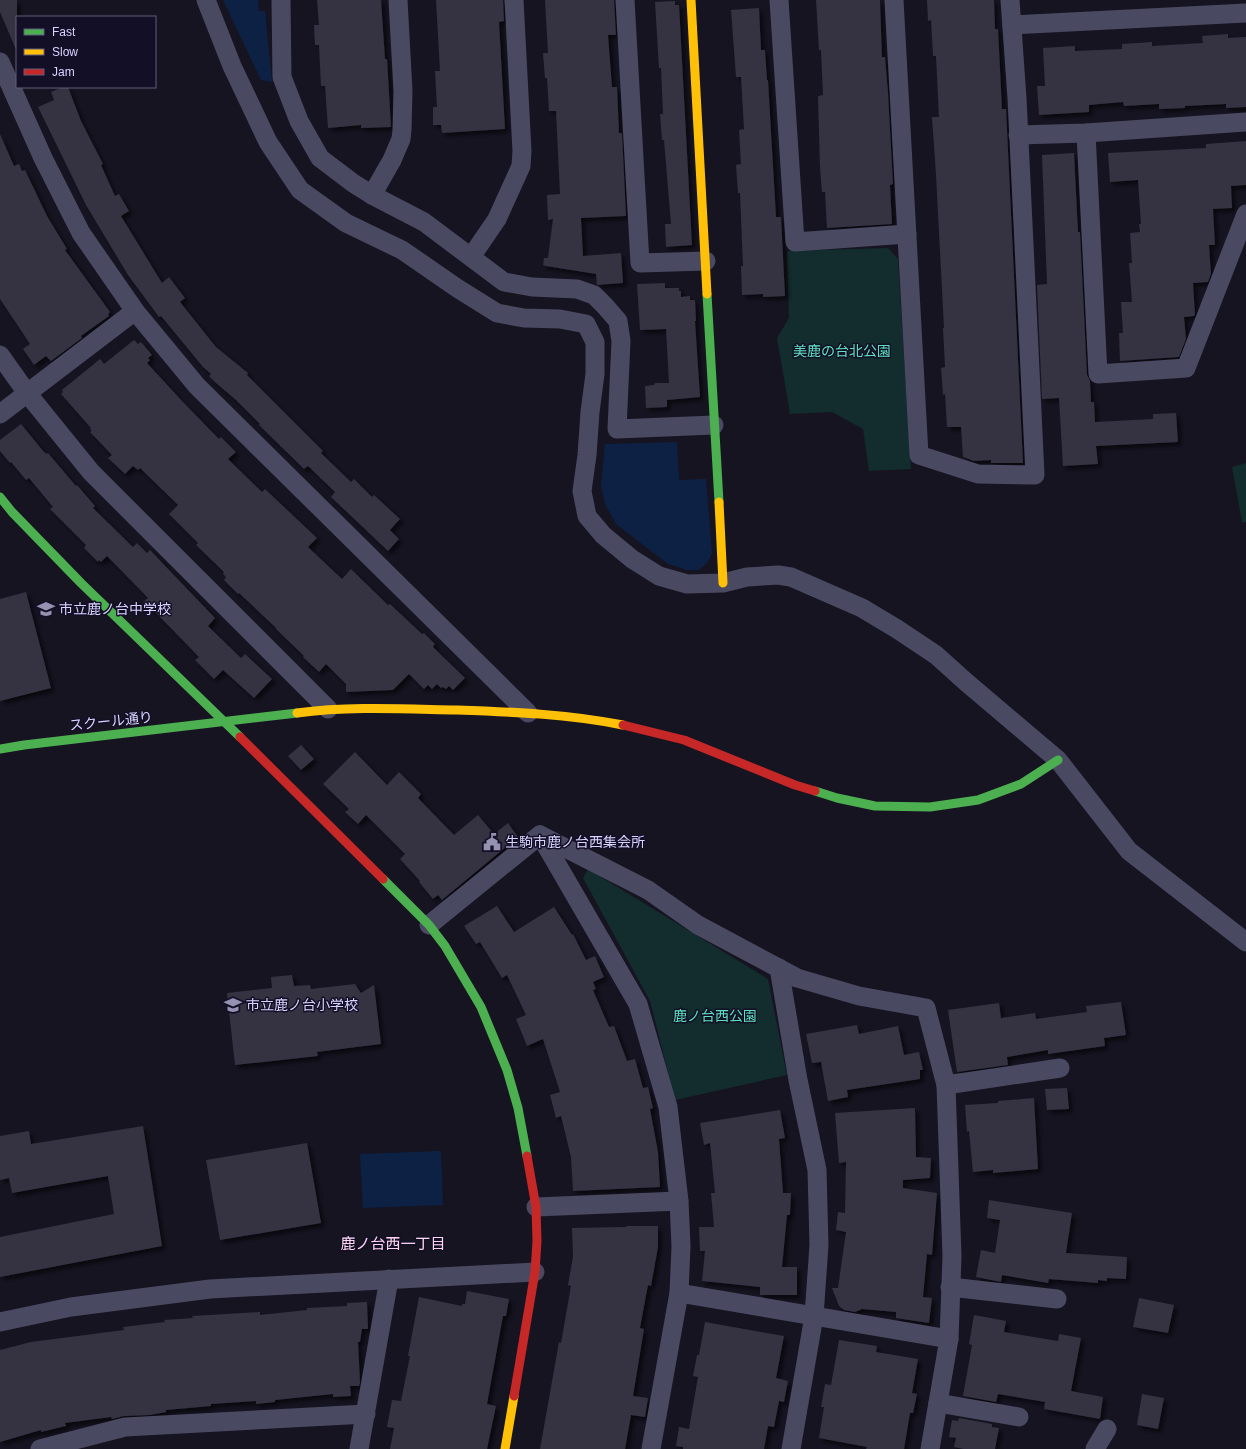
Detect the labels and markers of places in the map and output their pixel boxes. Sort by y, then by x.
school or university icon: 市立鹿ノ台中学校 [36,599,56,619]
place label: 市立鹿ノ台中学校 [59,601,171,617]
public building icon: 生駒市鹿ノ台西集会所 [482,832,502,852]
place label: 生駒市鹿ノ台西集会所 [505,834,645,850]
school or university icon: 市立鹿ノ台小学校 [223,995,243,1015]
place label: 市立鹿ノ台小学校 [246,997,358,1013]

